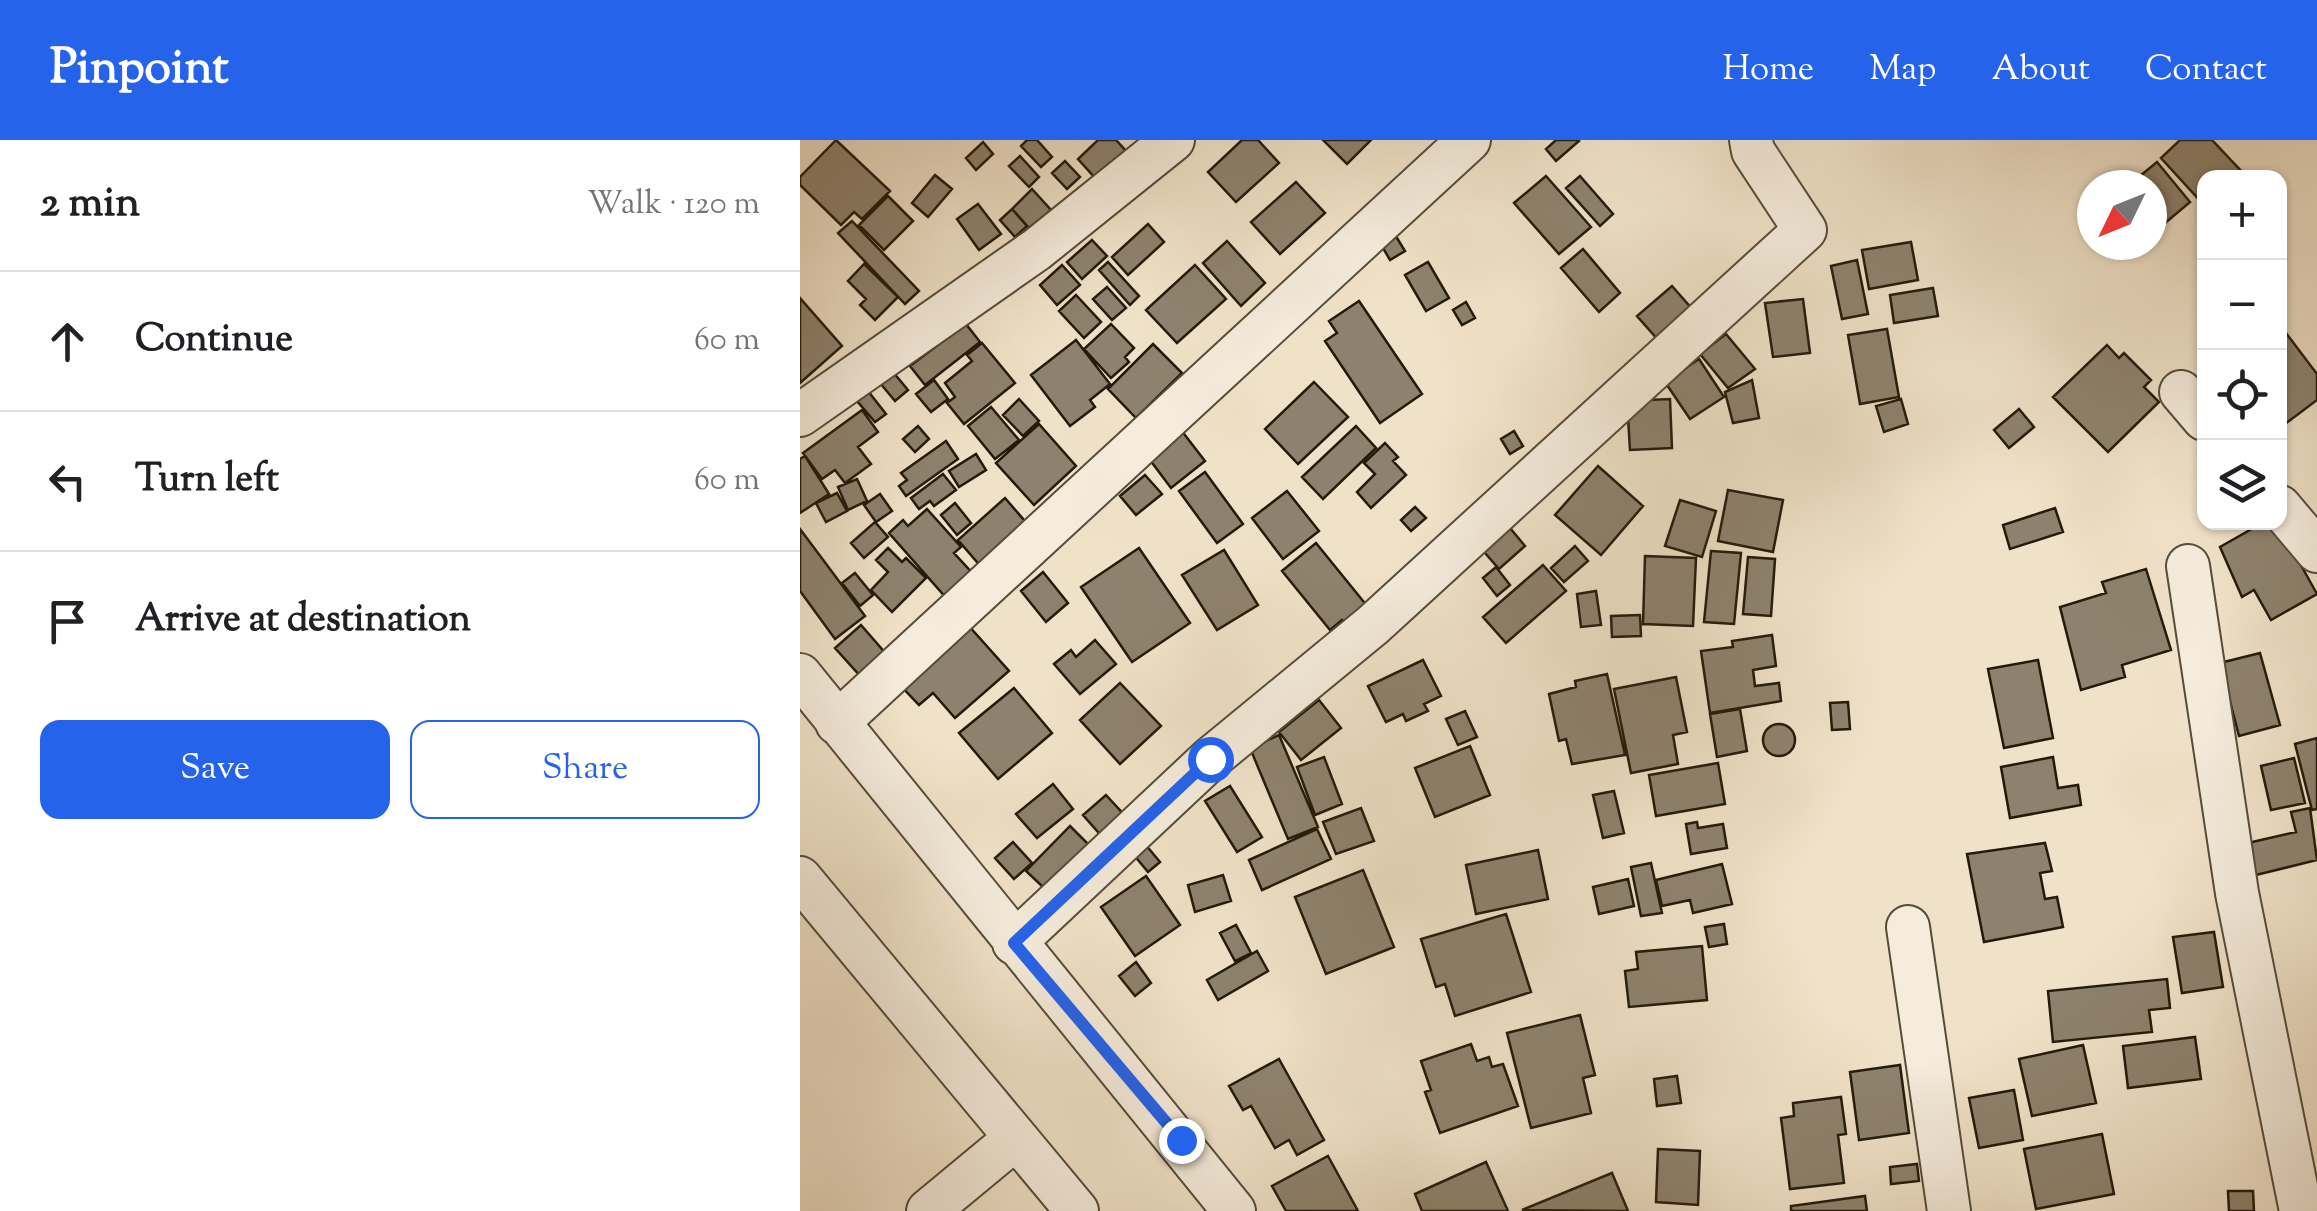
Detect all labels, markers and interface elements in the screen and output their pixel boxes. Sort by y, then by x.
text: Pinpoint [50,36,229,105]
text: Home [1722,45,1814,96]
text: Map [1869,45,1937,96]
text: About [1992,45,2090,96]
text: Contact [2145,45,2267,96]
north arrow [2077,170,2167,260]
map controls [2197,170,2287,530]
button: + [2197,170,2287,260]
text: 2 min [40,175,140,235]
text: Walk · 120 m [587,182,760,228]
button: − [2197,260,2287,350]
icon: ahead [40,314,95,369]
text: Continue [135,314,293,368]
text: 60 m [694,318,760,364]
button: locate [2197,350,2287,440]
button: layers [2197,440,2287,530]
icon: left [40,454,95,509]
text: Turn left [135,454,279,508]
text: 60 m [694,458,760,504]
icon: arrive [40,594,95,649]
text: Arrive at destination [135,594,471,648]
button: Save [40,720,390,819]
button: Share [410,720,760,819]
route start [1188,737,1234,783]
route end [1159,1118,1205,1164]

